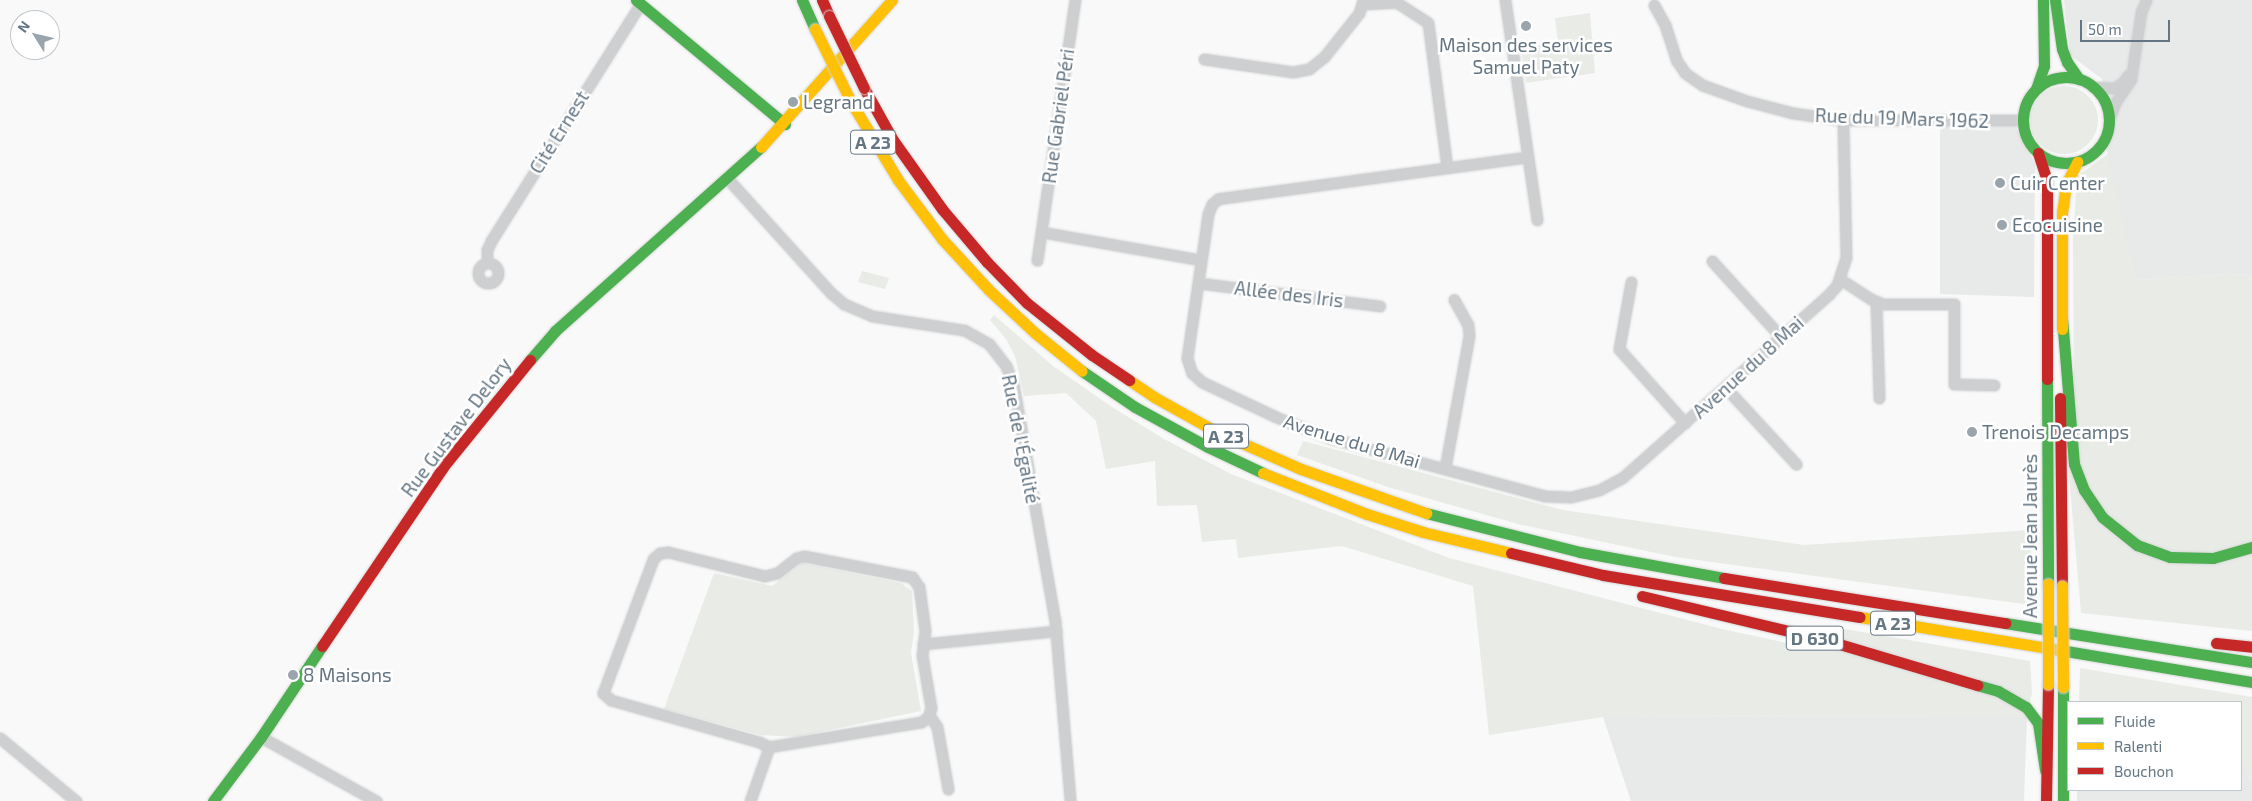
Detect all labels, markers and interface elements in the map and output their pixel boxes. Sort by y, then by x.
north arrow [10,10,60,60]
scale bar [2082,10,2172,42]
text: N [13,17,33,36]
marker: Maison des services Samuel Paty [1520,20,1532,32]
text: 50 m [2088,20,2122,38]
place label: Maison des services Samuel Paty [1439,34,1613,78]
street label: Rue Gabriel Péri [1037,47,1079,185]
street label: Cité Ernest [525,86,593,178]
place label: Legrand [803,91,874,113]
marker: Legrand [787,96,799,108]
street label: Rue du 19 Mars 1962 [1815,104,1989,132]
road number: A 23 [849,126,897,158]
place label: Cuir Center [2010,172,2105,194]
marker: Cuir Center [1994,177,2006,189]
place label: Ecocuisine [2012,214,2103,236]
marker: Ecocuisine [1996,219,2008,231]
street label: Allée des Iris [1233,276,1345,312]
street label: Avenue du 8 Mai [1688,311,1808,423]
street label: Rue Gustave Delory [396,353,516,501]
street label: Rue de l'Égalité [997,373,1045,505]
street label: Avenue du 8 Mai [1281,409,1423,473]
road number: A 23 [1202,421,1250,452]
place label: Trenois Decamps [1982,421,2129,443]
marker: Trenois Decamps [1966,426,1978,438]
street label: Avenue Jean Jaurès [2019,453,2041,619]
road number: A 23 [1869,608,1917,638]
road number: D 630 [1785,622,1845,654]
place label: 8 Maisons [303,664,392,686]
marker: 8 Maisons [287,669,299,681]
legend [2067,701,2242,791]
text: Fluide [2114,712,2155,730]
text: Ralenti [2114,737,2162,755]
text: Bouchon [2114,762,2174,780]

